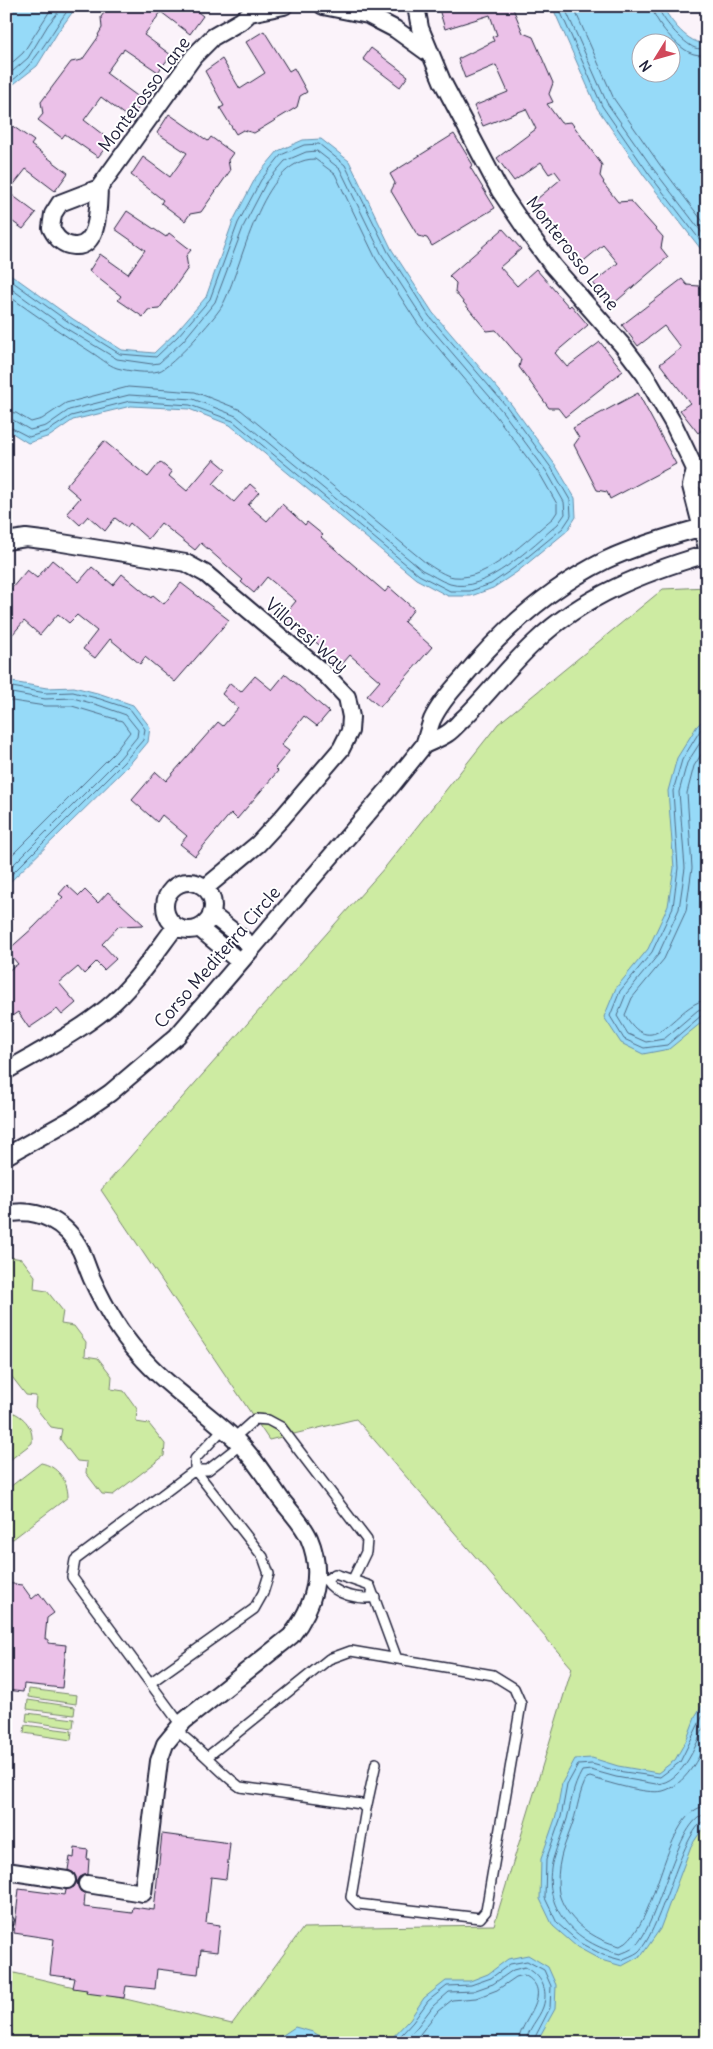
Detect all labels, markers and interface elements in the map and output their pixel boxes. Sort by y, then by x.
street label: Monterosso Lane [93,32,195,156]
north arrow [630,32,680,82]
text: N [636,57,656,75]
street label: Monterosso Lane [521,191,625,315]
street label: Villoresi Way [261,593,353,677]
street label: Corso Mediterra Circle [149,881,285,1033]

